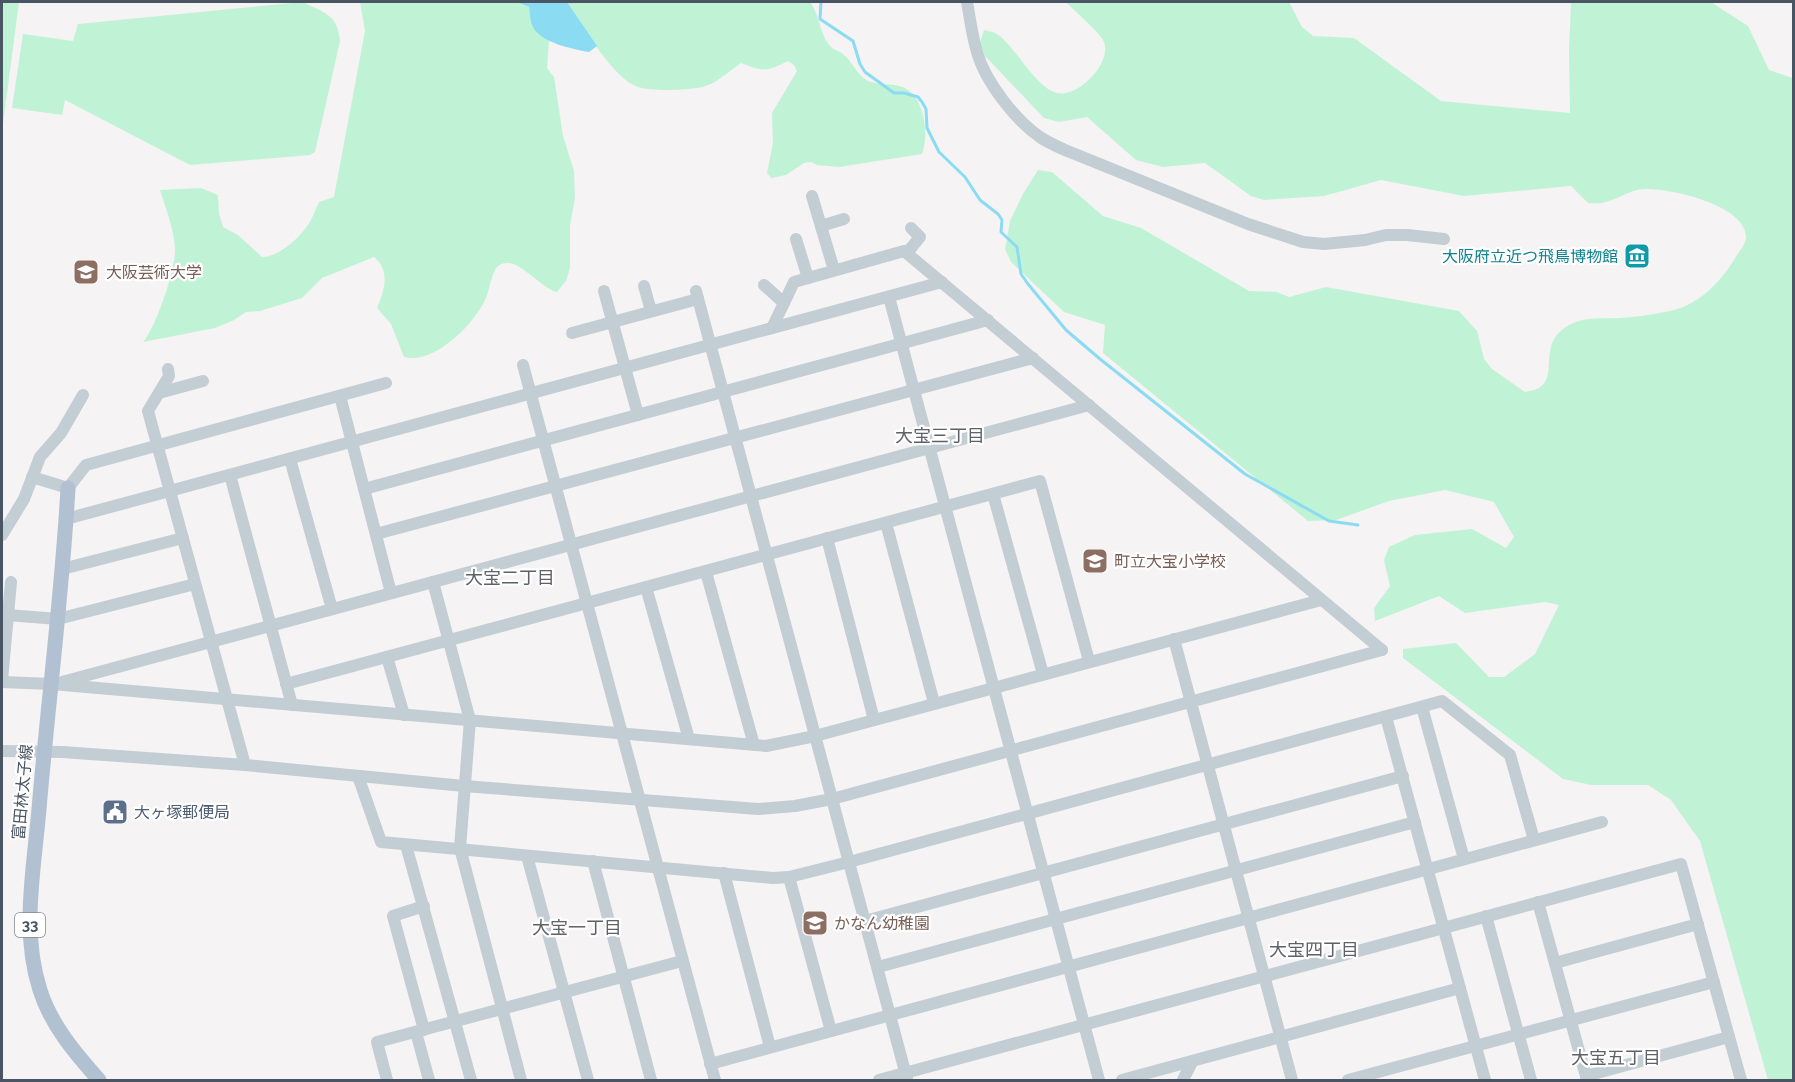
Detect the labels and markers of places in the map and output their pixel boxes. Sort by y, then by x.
museum icon: 大阪府立近つ飛鳥博物館 [1622,241,1652,271]
place label: 大阪府立近つ飛鳥博物館 [1442,247,1618,266]
school or university icon: 大阪芸術大学 [71,257,101,287]
place label: 大阪芸術大学 [106,263,202,282]
school or university icon: 町立大宝小学校 [1080,546,1110,576]
place label: 町立大宝小学校 [1114,552,1226,571]
public building icon: 大ヶ塚郵便局 [100,797,130,827]
place label: 大ヶ塚郵便局 [134,803,230,822]
school or university icon: かなん幼稚園 [800,908,830,938]
place label: かなん幼稚園 [834,914,930,933]

